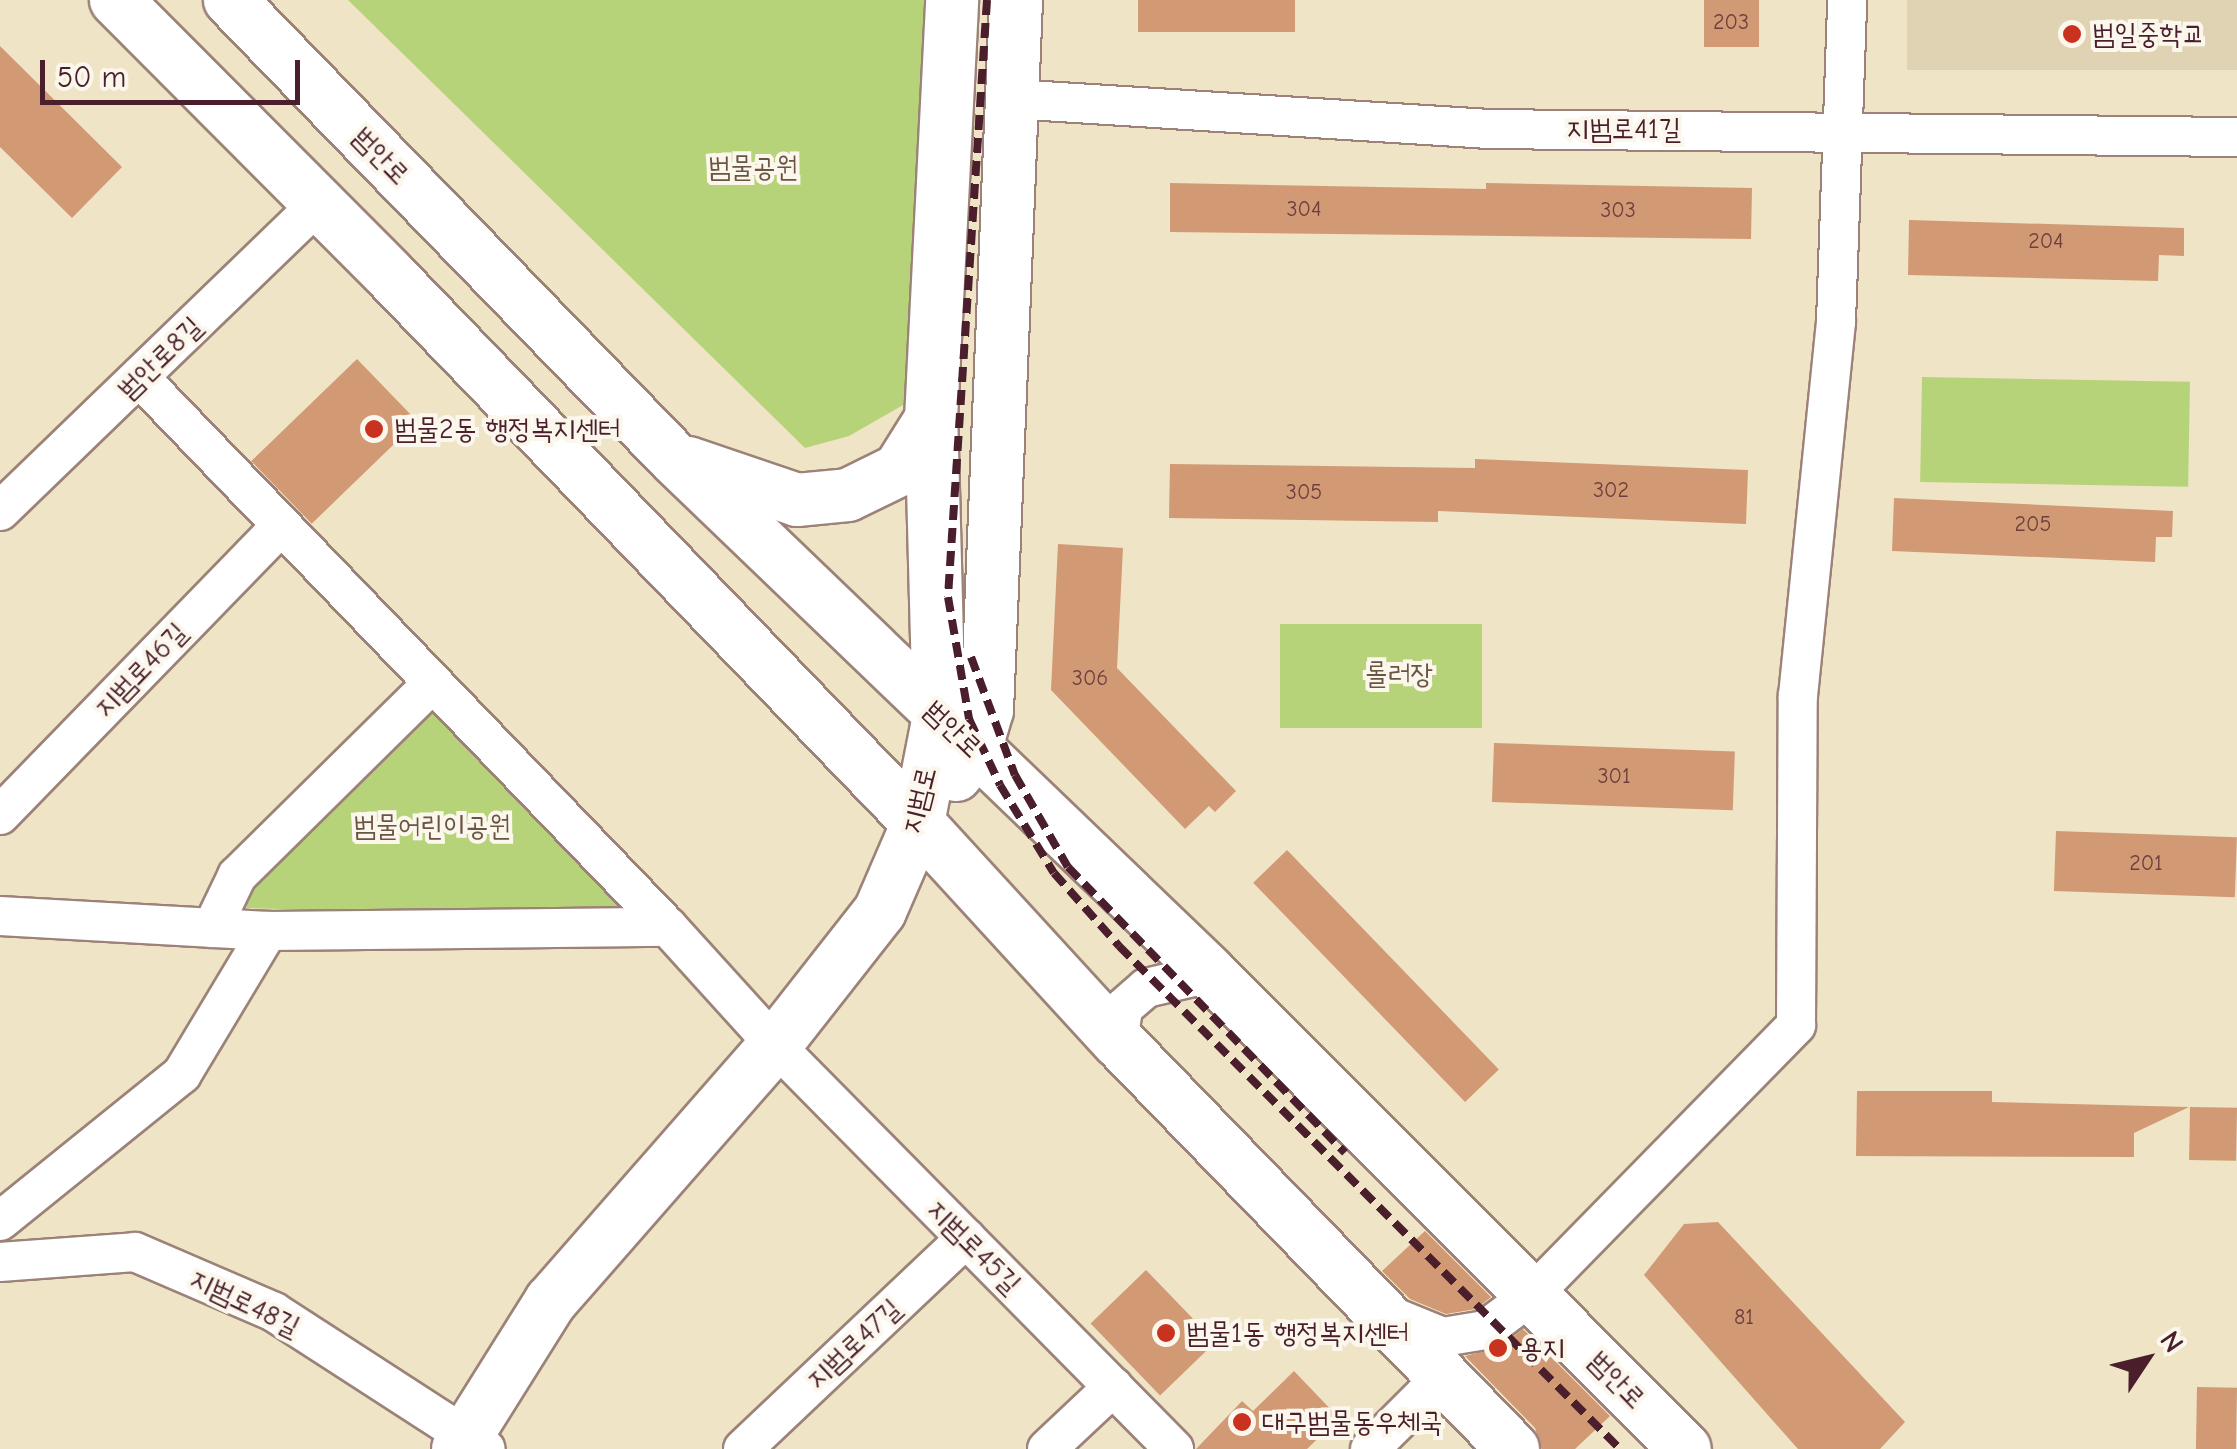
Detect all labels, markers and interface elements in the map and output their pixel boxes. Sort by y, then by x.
house number: 203 [1713,10,1749,36]
place label: 범일중학교 [2092,17,2205,51]
marker: 범일중학교 [2061,23,2083,45]
scale bar [45,40,305,102]
text: 50 m [57,60,126,95]
street label: 지범로41길 [1567,112,1681,146]
street label: 범안로 [345,120,417,192]
park label: 범물공원 [708,150,798,184]
house number: 304 [1286,197,1322,223]
house number: 303 [1600,198,1636,224]
house number: 204 [2028,229,2064,255]
street label: 범안로8길 [111,310,209,406]
place label: 범물2동 행정복지센터 [394,412,621,446]
marker: 범물2동 행정복지센터 [363,418,385,440]
house number: 302 [1593,478,1629,504]
house number: 305 [1286,480,1322,506]
house number: 205 [2015,512,2051,538]
street label: 지범로46길 [88,616,194,724]
park label: 롤러장 [1365,657,1433,691]
house number: 306 [1072,666,1108,692]
street label: 범안로 [917,693,989,765]
street label: 지범로 [895,763,943,837]
house number: 301 [1597,764,1631,790]
park label: 범물어린이공원 [353,809,511,843]
house number: 201 [2129,851,2163,877]
street label: 지범로45길 [920,1193,1028,1301]
street label: 지범로48길 [185,1262,305,1344]
street label: 지범로47길 [800,1292,908,1396]
house number: 81 [1734,1305,1754,1331]
north arrow [2097,1309,2197,1409]
place label: 범물1동 행정복지센터 [1186,1316,1409,1350]
marker: 범물1동 행정복지센터 [1155,1322,1177,1344]
text: N [2153,1325,2190,1358]
place label: 용지 [1520,1331,1565,1365]
marker: 용지 [1485,1335,1511,1361]
street label: 범안로 [1581,1344,1653,1416]
place label: 대구범물동우체국 [1262,1405,1442,1439]
marker: 대구범물동우체국 [1231,1411,1253,1433]

